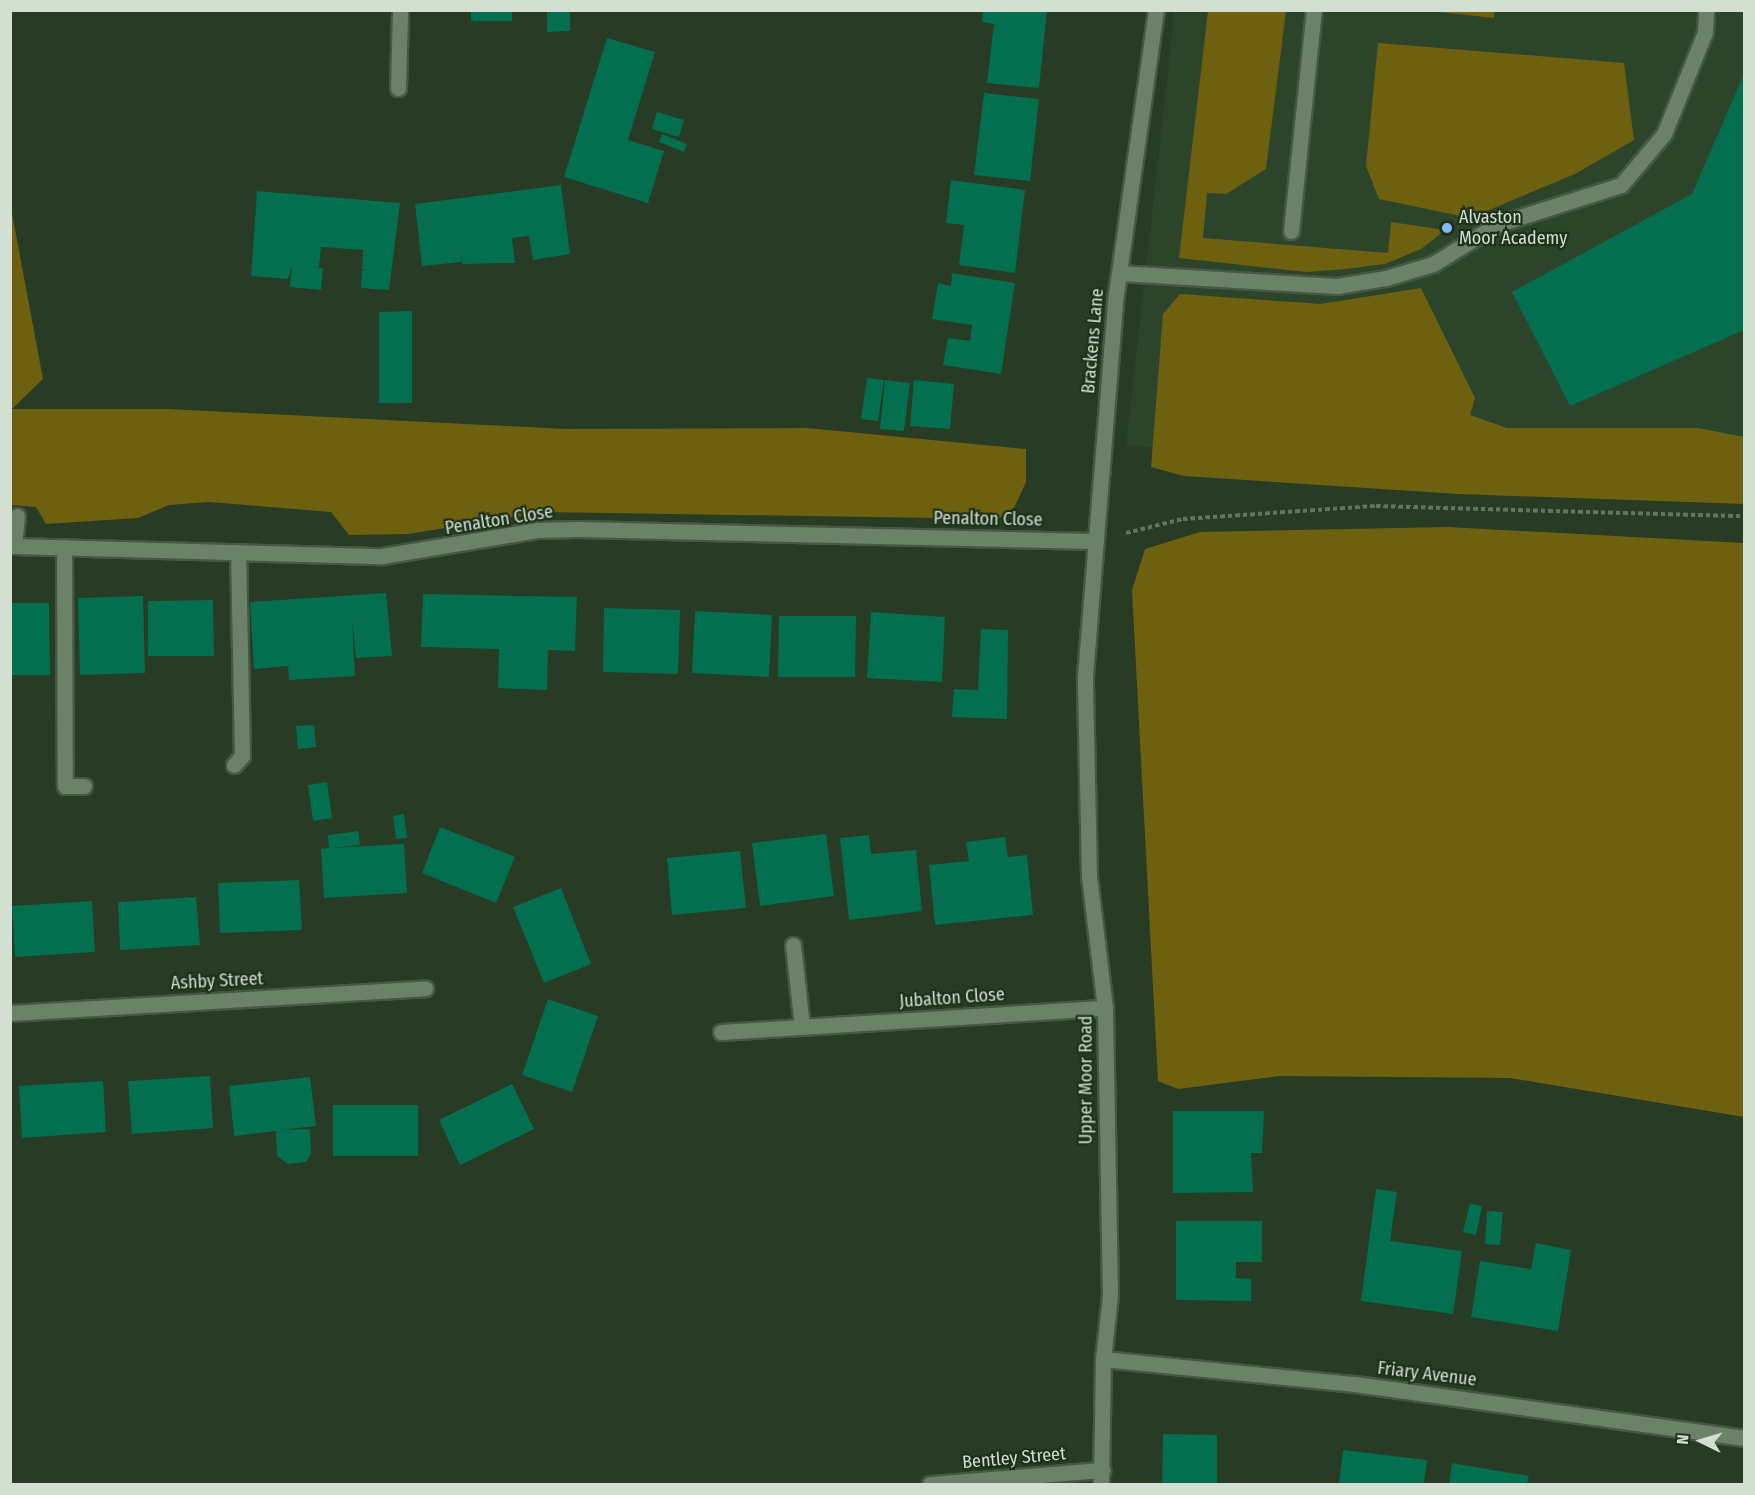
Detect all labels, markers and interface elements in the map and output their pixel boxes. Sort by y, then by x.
place label: Alvaston Moor Academy [1459,207,1567,250]
marker: Alvaston Moor Academy [1440,221,1454,235]
street label: Brackens Lane [1078,287,1108,395]
street label: Penalton Close [443,501,555,539]
street label: Penalton Close [933,507,1043,531]
street label: Ashby Street [170,968,264,994]
street label: Jubalton Close [899,984,1005,1012]
street label: Upper Moor Road [1075,1016,1097,1144]
street label: Friary Avenue [1376,1357,1478,1391]
north arrow [1671,1411,1731,1471]
text: N [1673,1434,1692,1445]
street label: Bentley Street [961,1443,1067,1473]

